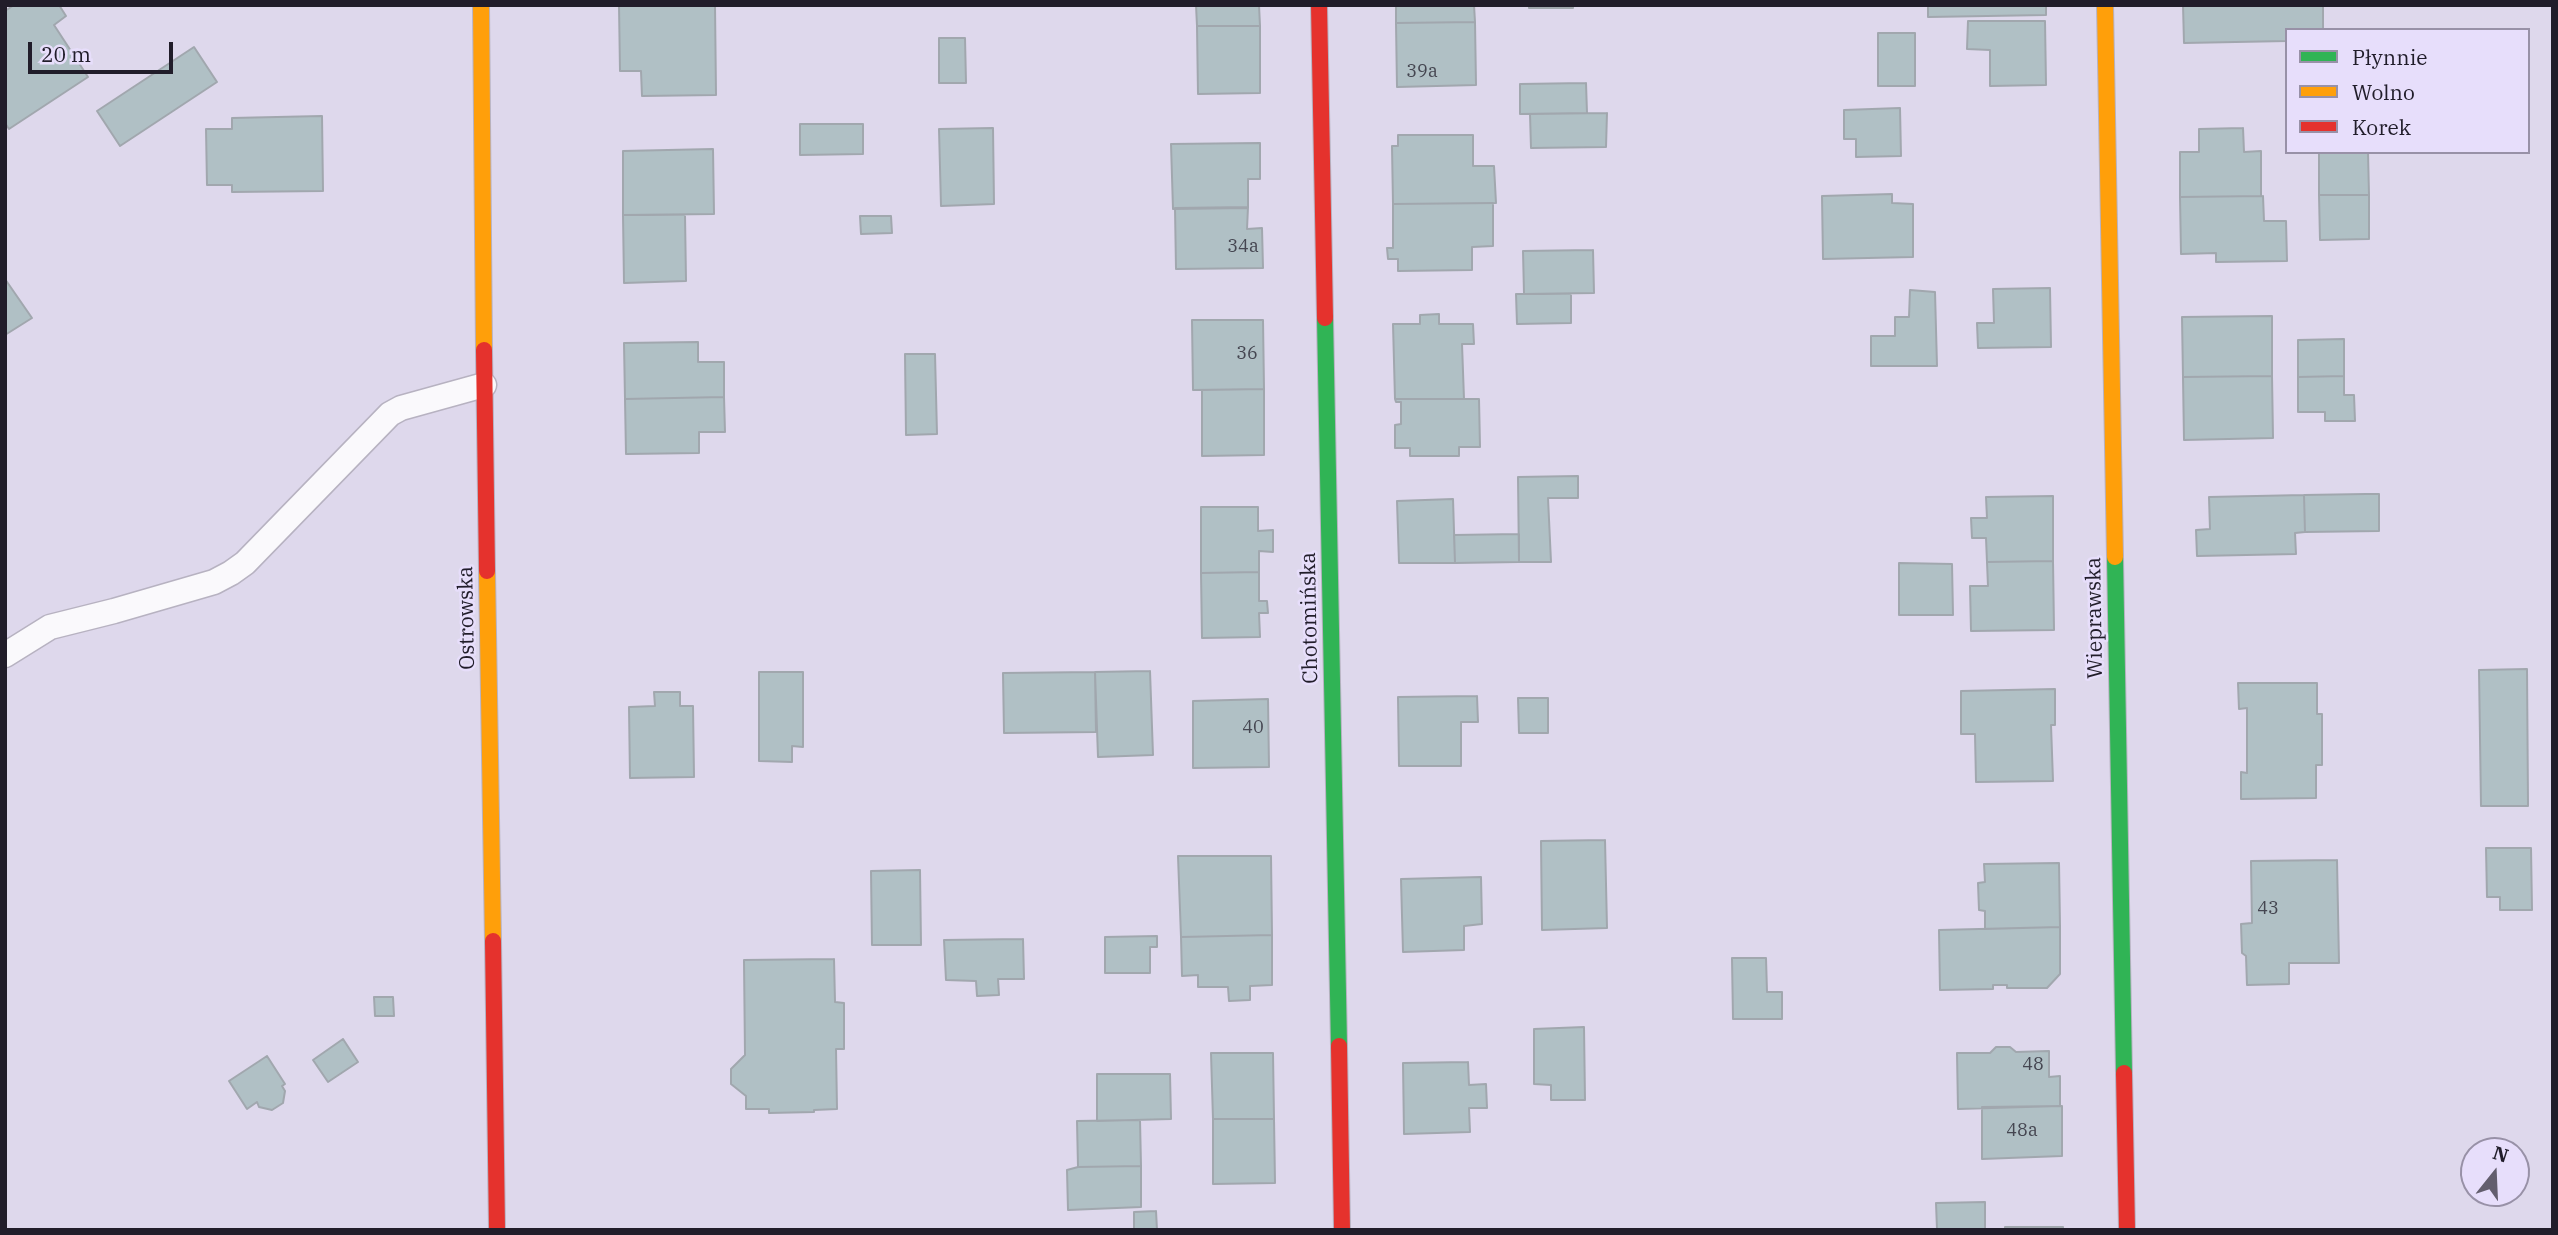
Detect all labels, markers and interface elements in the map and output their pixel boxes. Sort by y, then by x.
scale bar [32,28,177,72]
legend [2285,28,2530,154]
text: 20 m [41,40,91,68]
text: Płynnie [2352,43,2428,71]
house number: 39a [1406,61,1438,83]
text: Wolno [2352,78,2415,106]
text: Korek [2352,113,2411,141]
house number: 34a [1227,236,1259,258]
house number: 36 [1236,343,1258,365]
street label: Chotomińska [1296,552,1324,684]
street label: Wieprawska [2081,557,2109,679]
street label: Ostrowska [453,566,481,670]
house number: 40 [1242,717,1264,739]
house number: 43 [2257,898,2279,920]
house number: 48 [2022,1054,2044,1076]
house number: 48a [2006,1120,2038,1142]
north arrow [2460,1137,2530,1207]
text: N [2490,1140,2512,1168]

